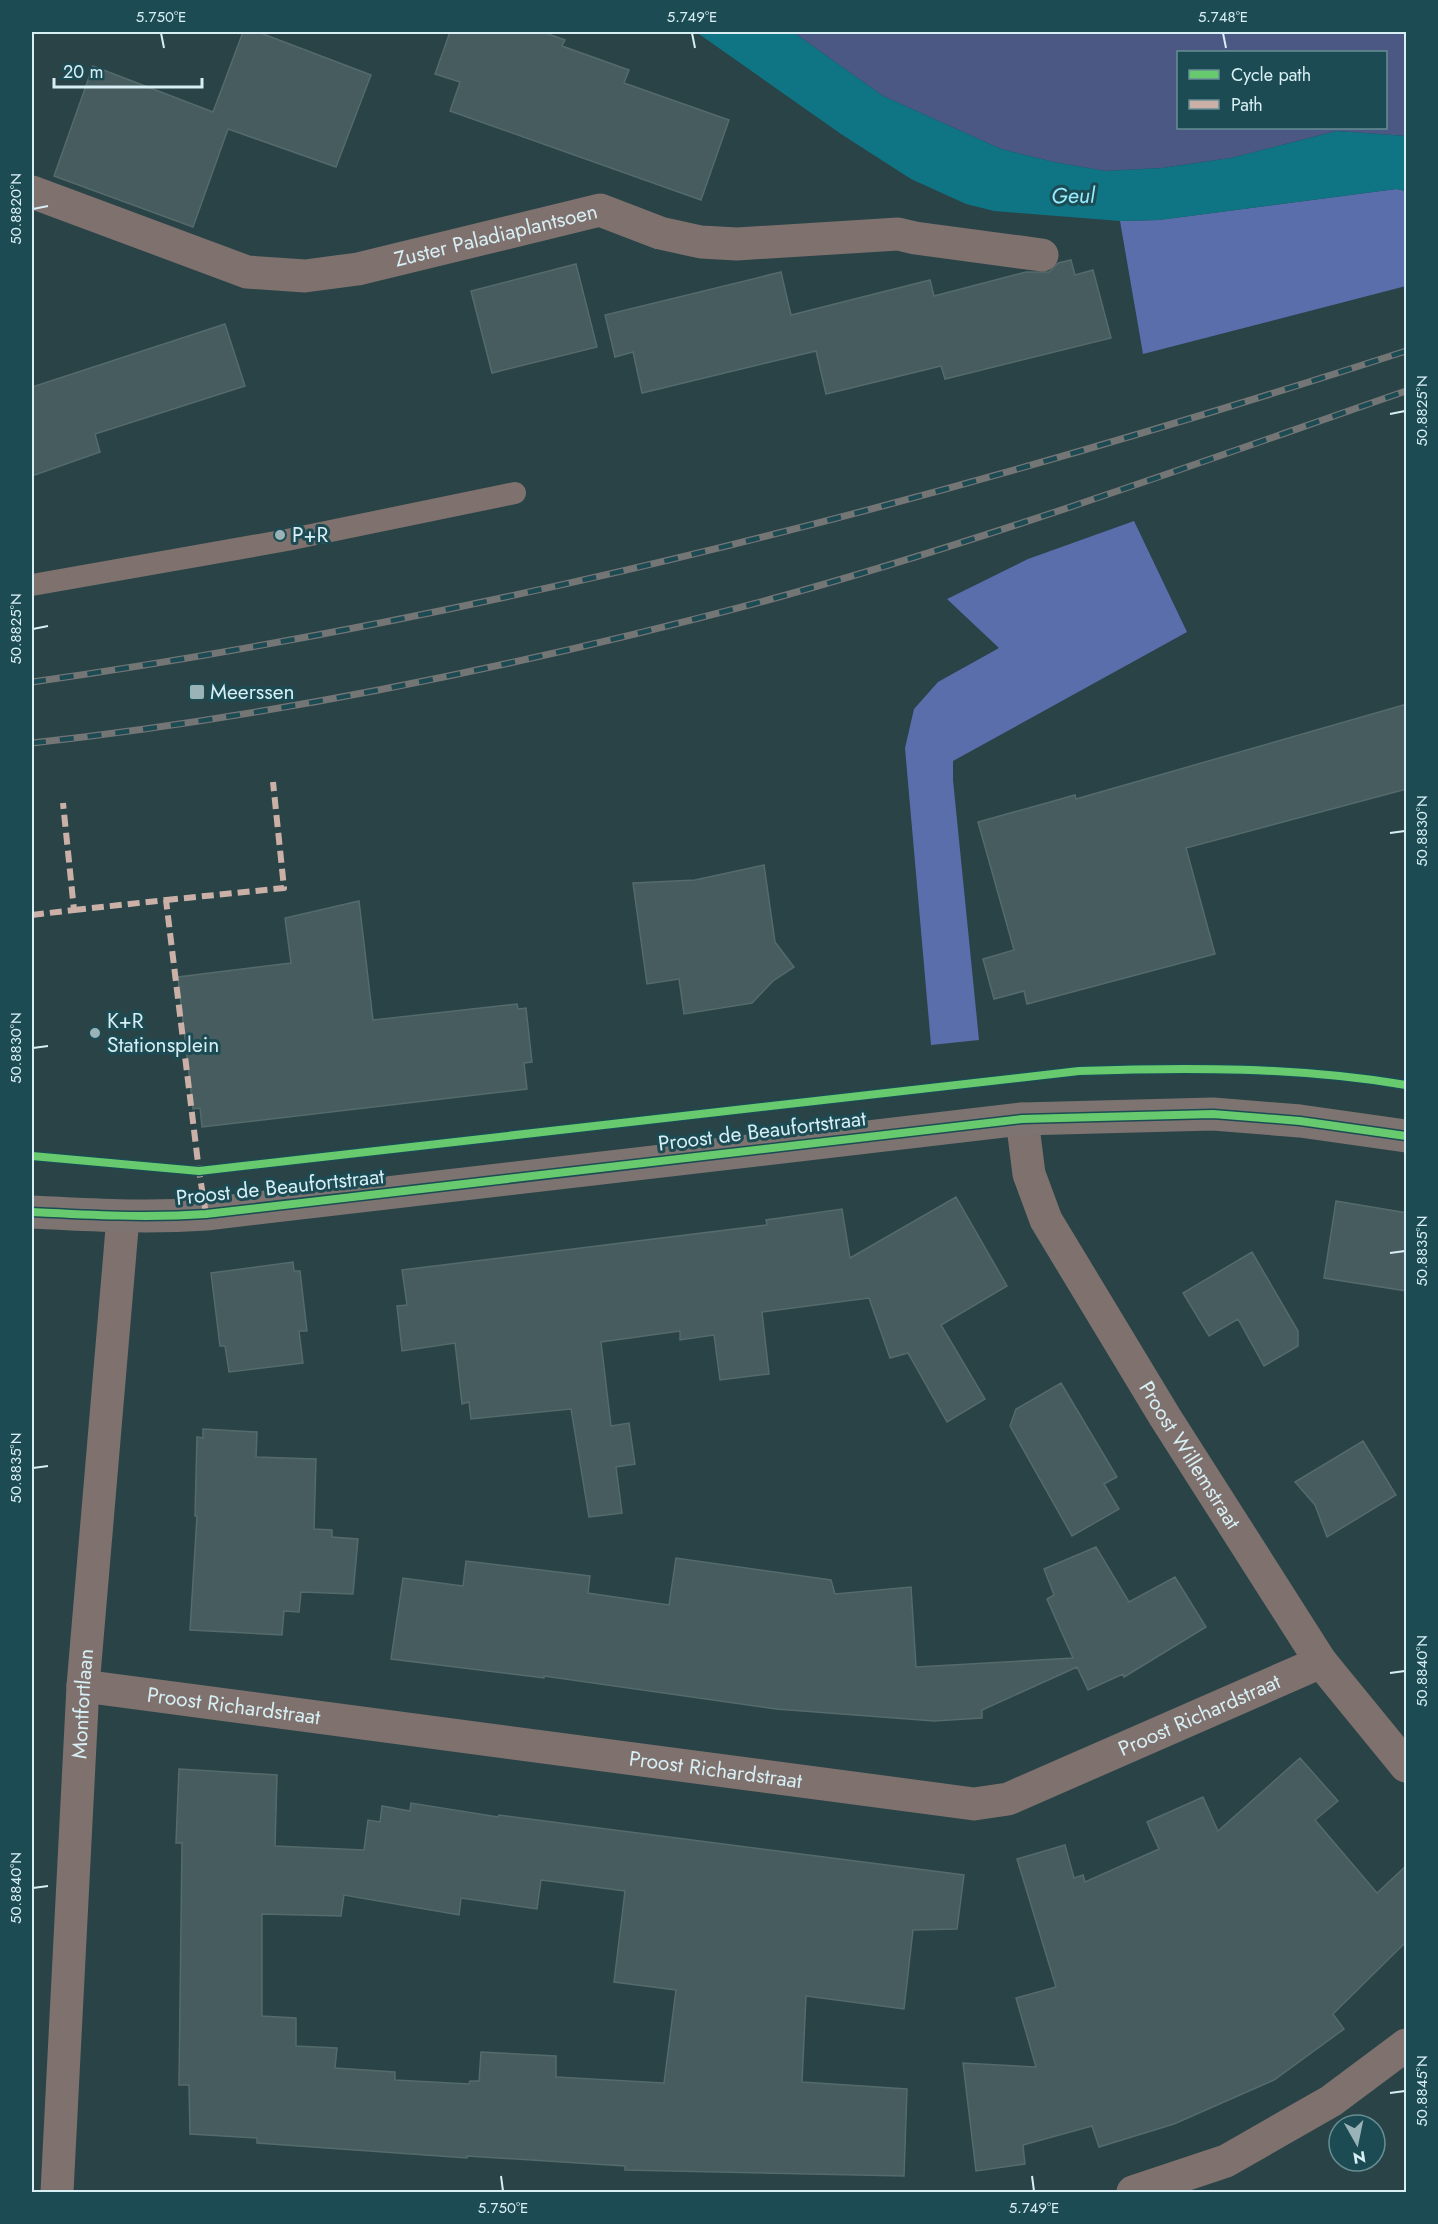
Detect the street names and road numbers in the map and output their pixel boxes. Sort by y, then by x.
street label: Zuster Paladiaplantsoen [391,196,601,275]
street label: Proost de Beaufortstraat [656,1103,868,1159]
street label: Proost de Beaufortstraat [174,1161,386,1213]
street label: Proost Willemstraat [1132,1375,1248,1535]
street label: Montfortlaan [64,1647,101,1760]
street label: Proost Richardstraat [1113,1667,1285,1764]
street label: Proost Richardstraat [145,1680,322,1732]
street label: Proost Richardstraat [627,1743,804,1796]

